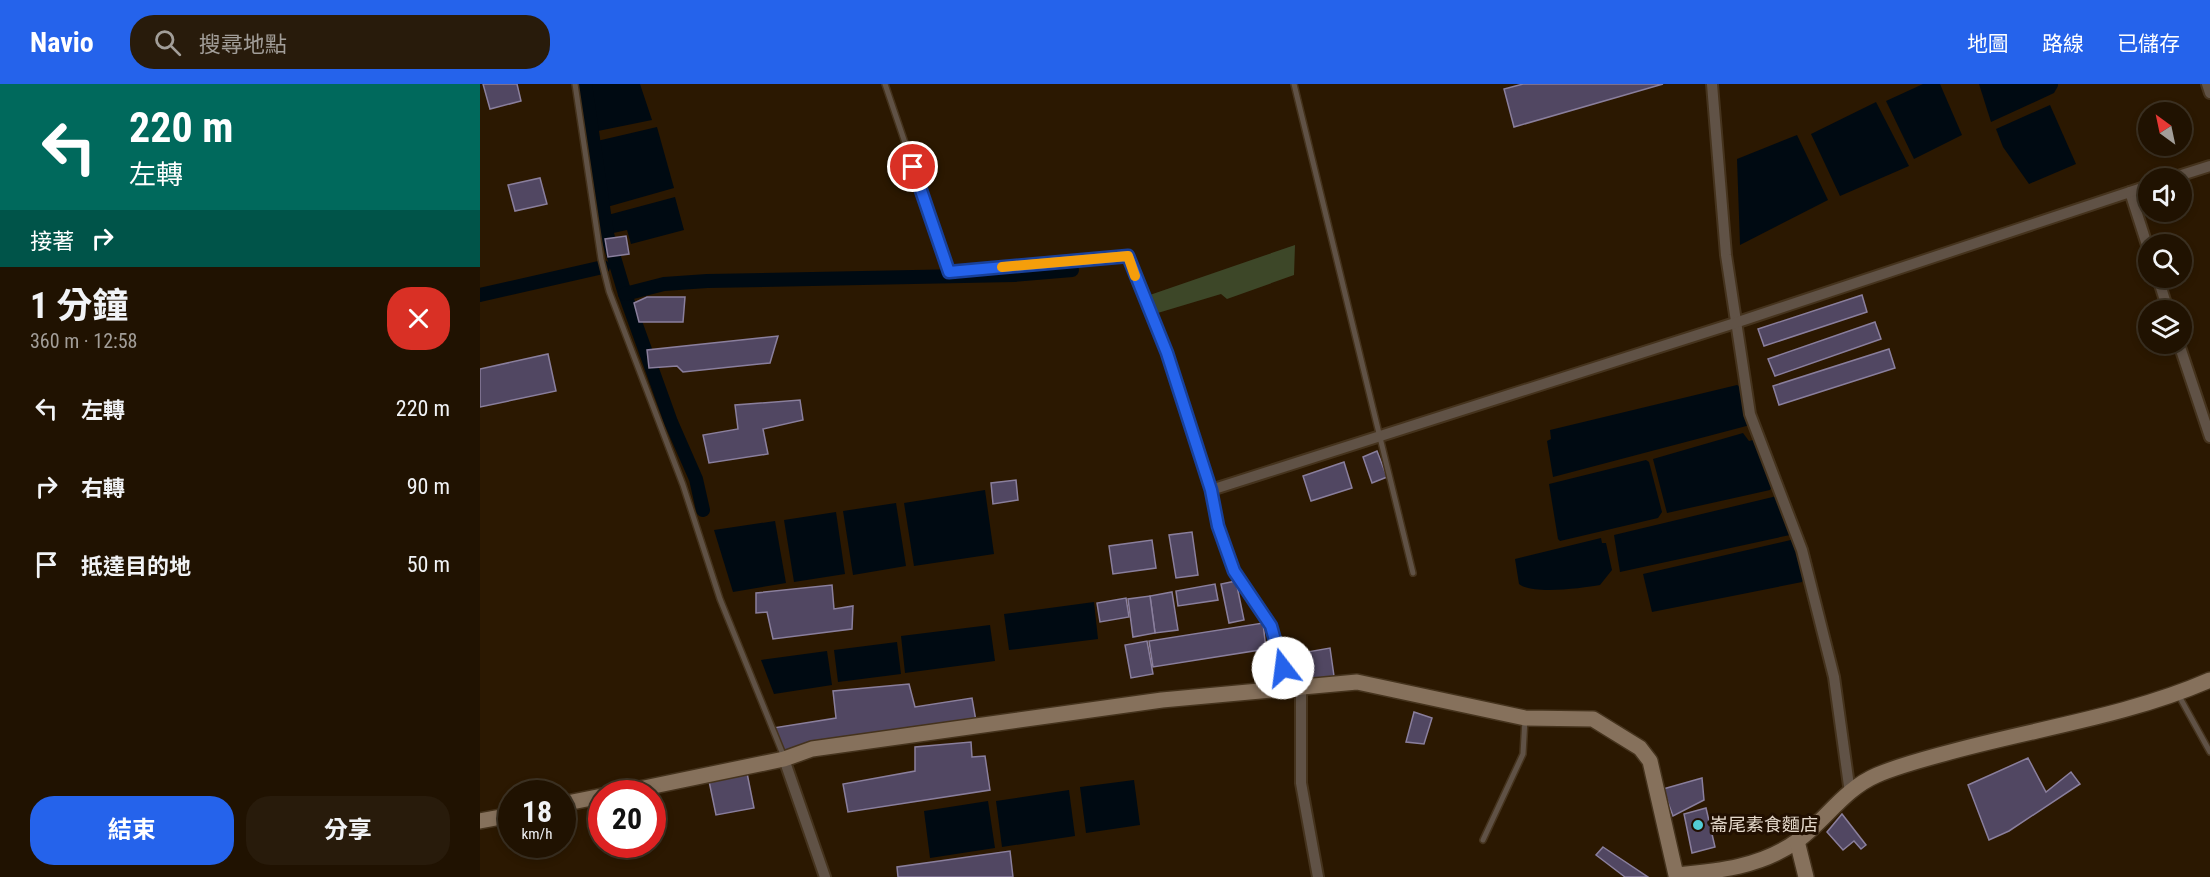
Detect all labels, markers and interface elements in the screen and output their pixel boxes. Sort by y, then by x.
search box [130,15,550,69]
text: Navio [30,26,94,59]
icon: search [151,26,184,59]
text: 搜尋地點 [199,32,287,57]
text: 地圖 [1967,32,2009,56]
text: 路線 [2042,32,2084,56]
text: 已儲存 [2117,32,2180,56]
north arrow [2138,102,2192,156]
map controls [2138,102,2192,354]
text: 220 m [129,103,234,152]
icon: left [30,108,108,186]
pin [887,141,938,192]
icon: arrive [896,150,929,183]
text: 左轉 [129,159,183,191]
button: sound [2138,168,2192,222]
icon: right [86,222,119,255]
text: 接著 [30,229,74,254]
button: search [2138,234,2192,288]
text: 1 分鐘 [30,285,129,327]
button: close [387,287,450,350]
button: layers [2138,300,2192,354]
text: 360 m · 12:58 [30,329,137,353]
icon: left [30,392,63,425]
text: 220 m [396,396,450,421]
text: 左轉 [81,398,125,423]
icon: right [30,470,63,503]
text: 90 m [407,474,450,499]
text: 右轉 [81,476,125,501]
icon: arrive [30,548,63,581]
text: 50 m [407,552,450,577]
text: 抵達目的地 [81,554,191,579]
position arrow [1251,636,1315,700]
speed limit sign: 20 [588,780,666,858]
text: 18 [522,794,552,829]
button: 結束 [30,796,234,865]
button: 分享 [246,796,450,865]
place label: 崙尾素食麵店 [1710,814,1818,835]
marker: 崙尾素食麵店 [1691,818,1705,832]
text: km/h [522,825,552,843]

